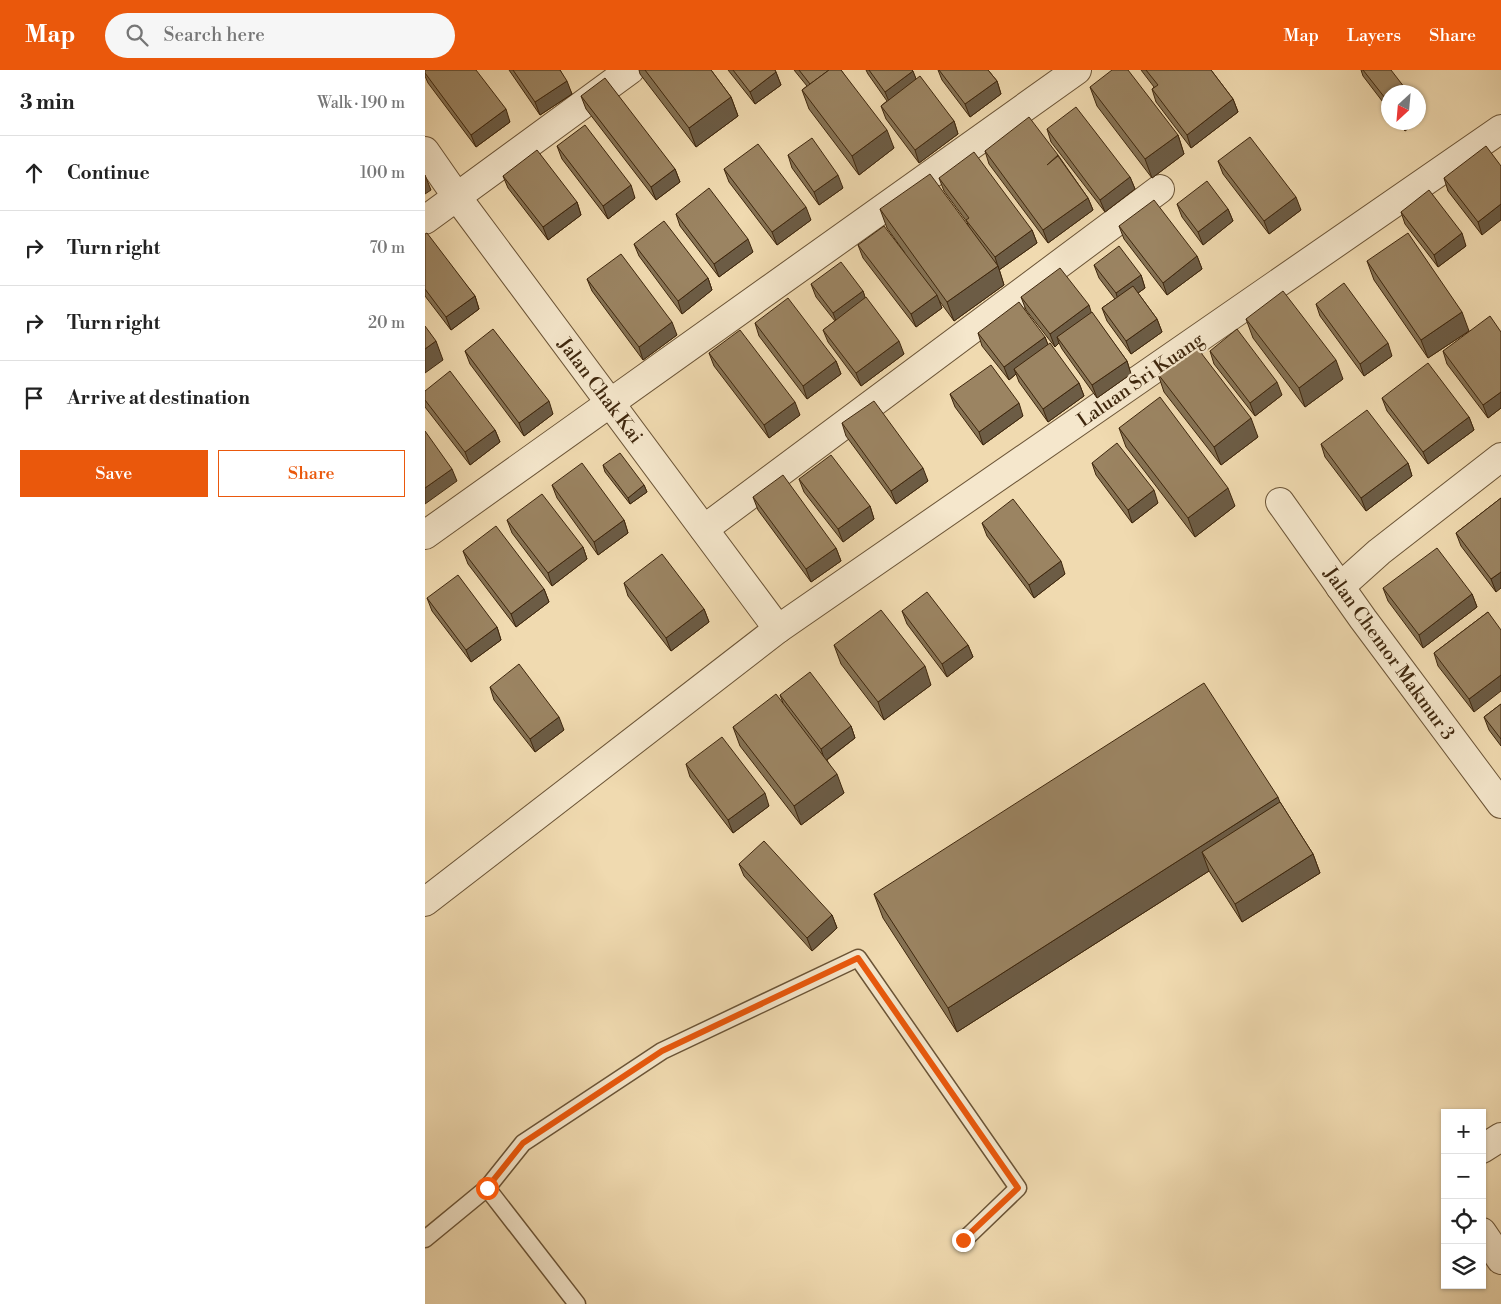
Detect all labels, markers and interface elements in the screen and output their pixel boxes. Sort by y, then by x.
search box [105,13,455,58]
text: Map [25,20,75,50]
icon: search [123,21,151,49]
text: Search here [163,23,265,47]
text: Map [1284,24,1319,47]
text: Layers [1347,24,1401,47]
text: Share [1429,24,1476,47]
north arrow [1381,85,1426,130]
text: 3 min [20,90,75,116]
text: Walk · 190 m [317,93,405,113]
icon: ahead [20,159,48,187]
text: Continue [67,161,150,185]
text: 100 m [360,163,405,183]
icon: right [20,234,48,262]
text: Turn right [67,236,160,260]
text: 70 m [369,238,405,258]
icon: right [20,309,48,337]
text: Turn right [67,311,160,335]
text: 20 m [368,313,405,333]
street label: Laluan Sri Kuang [1073,327,1209,432]
street label: Jalan Chak Kai [552,332,648,448]
icon: arrive [20,384,48,412]
text: Arrive at destination [67,386,250,410]
button: Save [20,450,208,497]
button: Share [218,450,405,497]
street label: Jalan Chemor Makmur 3 [1318,562,1460,745]
map controls [1441,1109,1486,1289]
button: + [1441,1109,1486,1154]
button: − [1441,1154,1486,1199]
route start [476,1177,499,1200]
button: locate [1441,1199,1486,1244]
route end [952,1229,975,1252]
button: layers [1441,1244,1486,1289]

